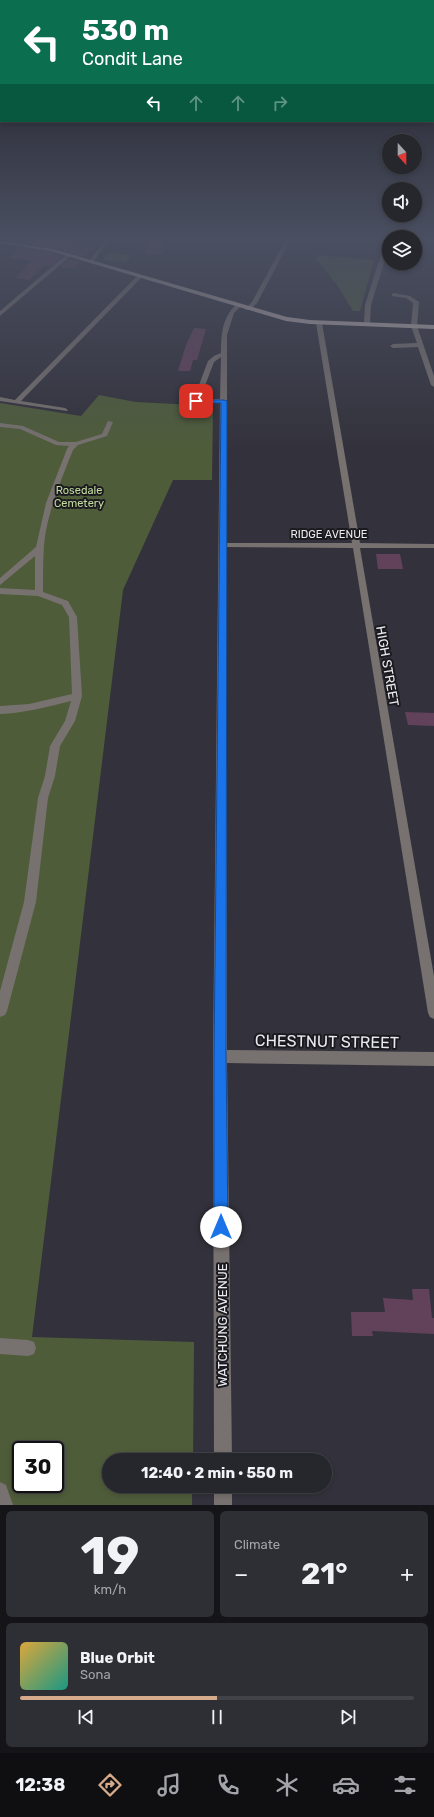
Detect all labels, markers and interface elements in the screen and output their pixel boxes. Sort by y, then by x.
text: 530 m [82,14,169,47]
icon: left [16,16,68,68]
text: Condit Lane [82,48,183,70]
icon: left [143,92,165,114]
icon: ahead [185,92,207,114]
icon: ahead [227,92,249,114]
icon: right [269,92,291,114]
north arrow [382,134,422,174]
map controls [382,134,422,270]
button: sound [382,182,422,222]
button: layers [382,230,422,270]
pin [179,384,213,418]
icon: arrive [185,390,207,412]
park label: Rosedale Cemetery [54,484,104,510]
street label: RIDGE AVENUE [290,528,368,541]
street label: HIGH STREET [373,625,402,708]
street label: CHESTNUT STREET [255,1031,399,1052]
position arrow [200,1206,242,1248]
street label: WATCHUNG AVENUE [215,1263,230,1387]
speed limit sign: 30 [12,1441,64,1493]
text: 12:40 · 2 min · 550 m [141,1464,293,1482]
text: 19 [80,1525,140,1587]
text: Climate [234,1537,280,1552]
text: 21° [301,1556,348,1592]
text: − [234,1561,248,1588]
text: + [400,1561,414,1588]
text: km/h [94,1582,126,1597]
text: Blue Orbit [80,1649,155,1667]
text: Sona [80,1667,111,1682]
icon: previous [75,1706,97,1728]
icon: pause [206,1706,228,1728]
icon: next [337,1706,359,1728]
icon: directions [96,1771,124,1799]
icon: music [155,1771,183,1799]
icon: phone [214,1771,242,1799]
icon: climate [273,1771,301,1799]
icon: car [332,1771,360,1799]
icon: filters [391,1771,419,1799]
text: 12:38 [15,1774,65,1796]

